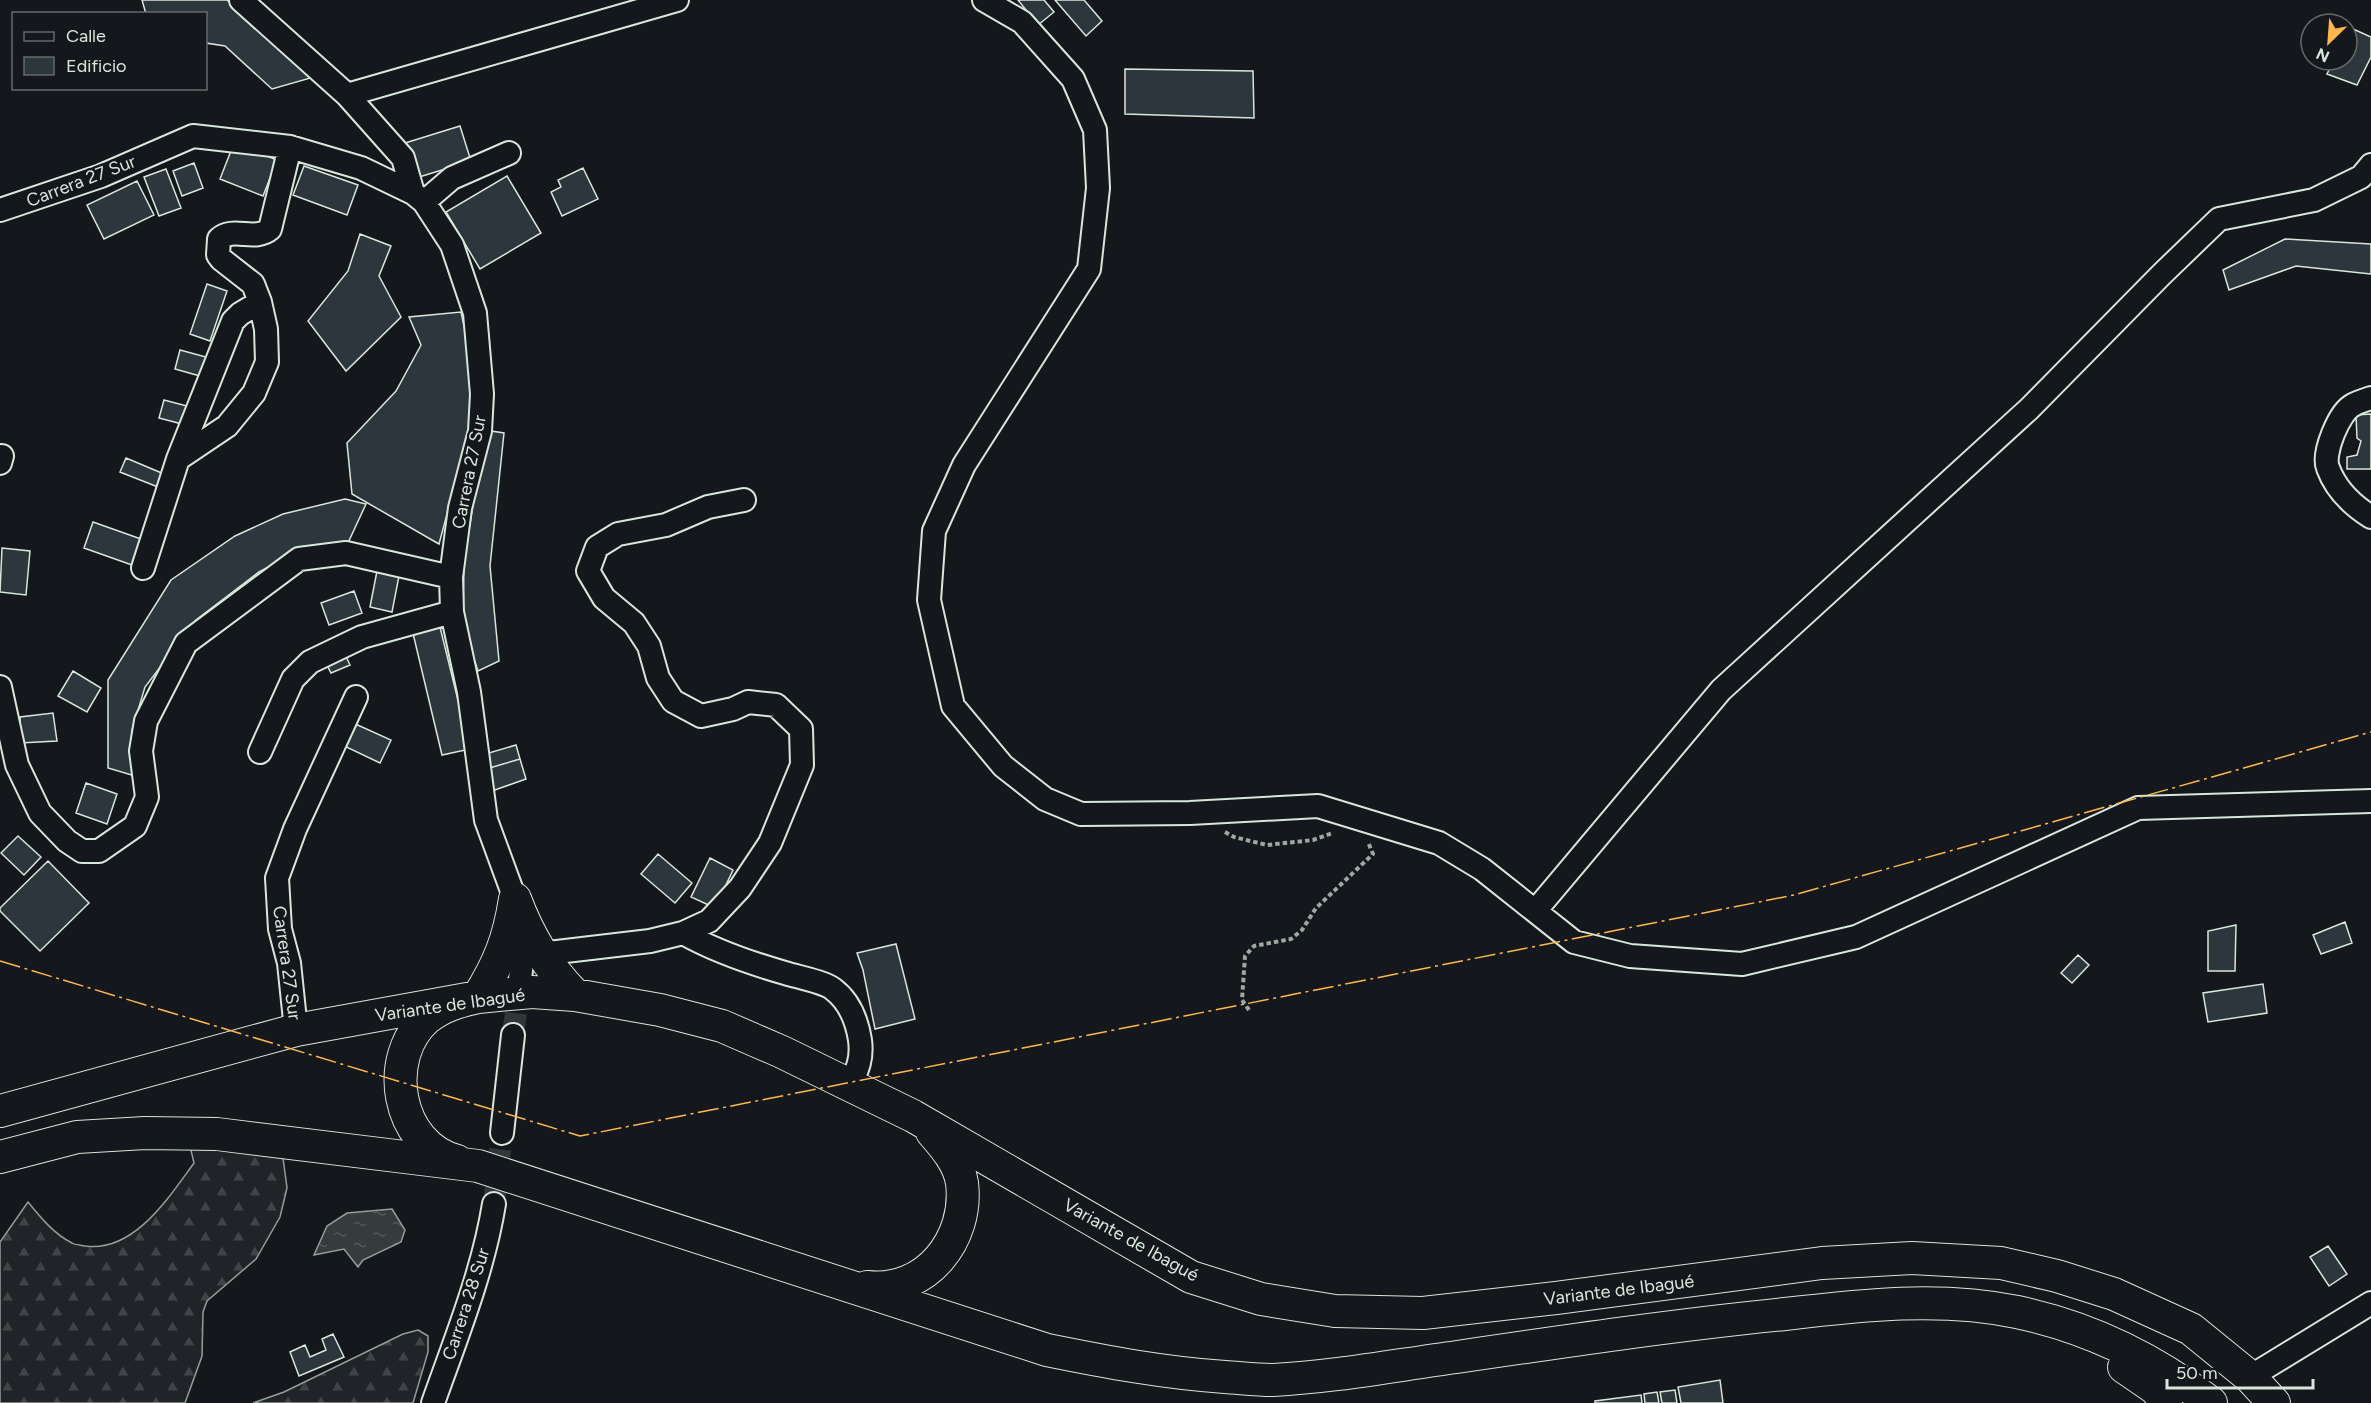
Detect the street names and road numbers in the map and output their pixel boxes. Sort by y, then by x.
street label: Carrera 27 Sur [23,150,139,212]
street label: Carrera 27 Sur [447,413,491,531]
street label: Carrera 27 Sur [268,904,306,1022]
street label: Variante de Ibagué [374,984,527,1026]
street label: Variante de Ibagué [1059,1194,1203,1286]
street label: Carrera 28 Sur [438,1245,494,1363]
street label: Variante de Ibagué [1543,1270,1696,1310]

